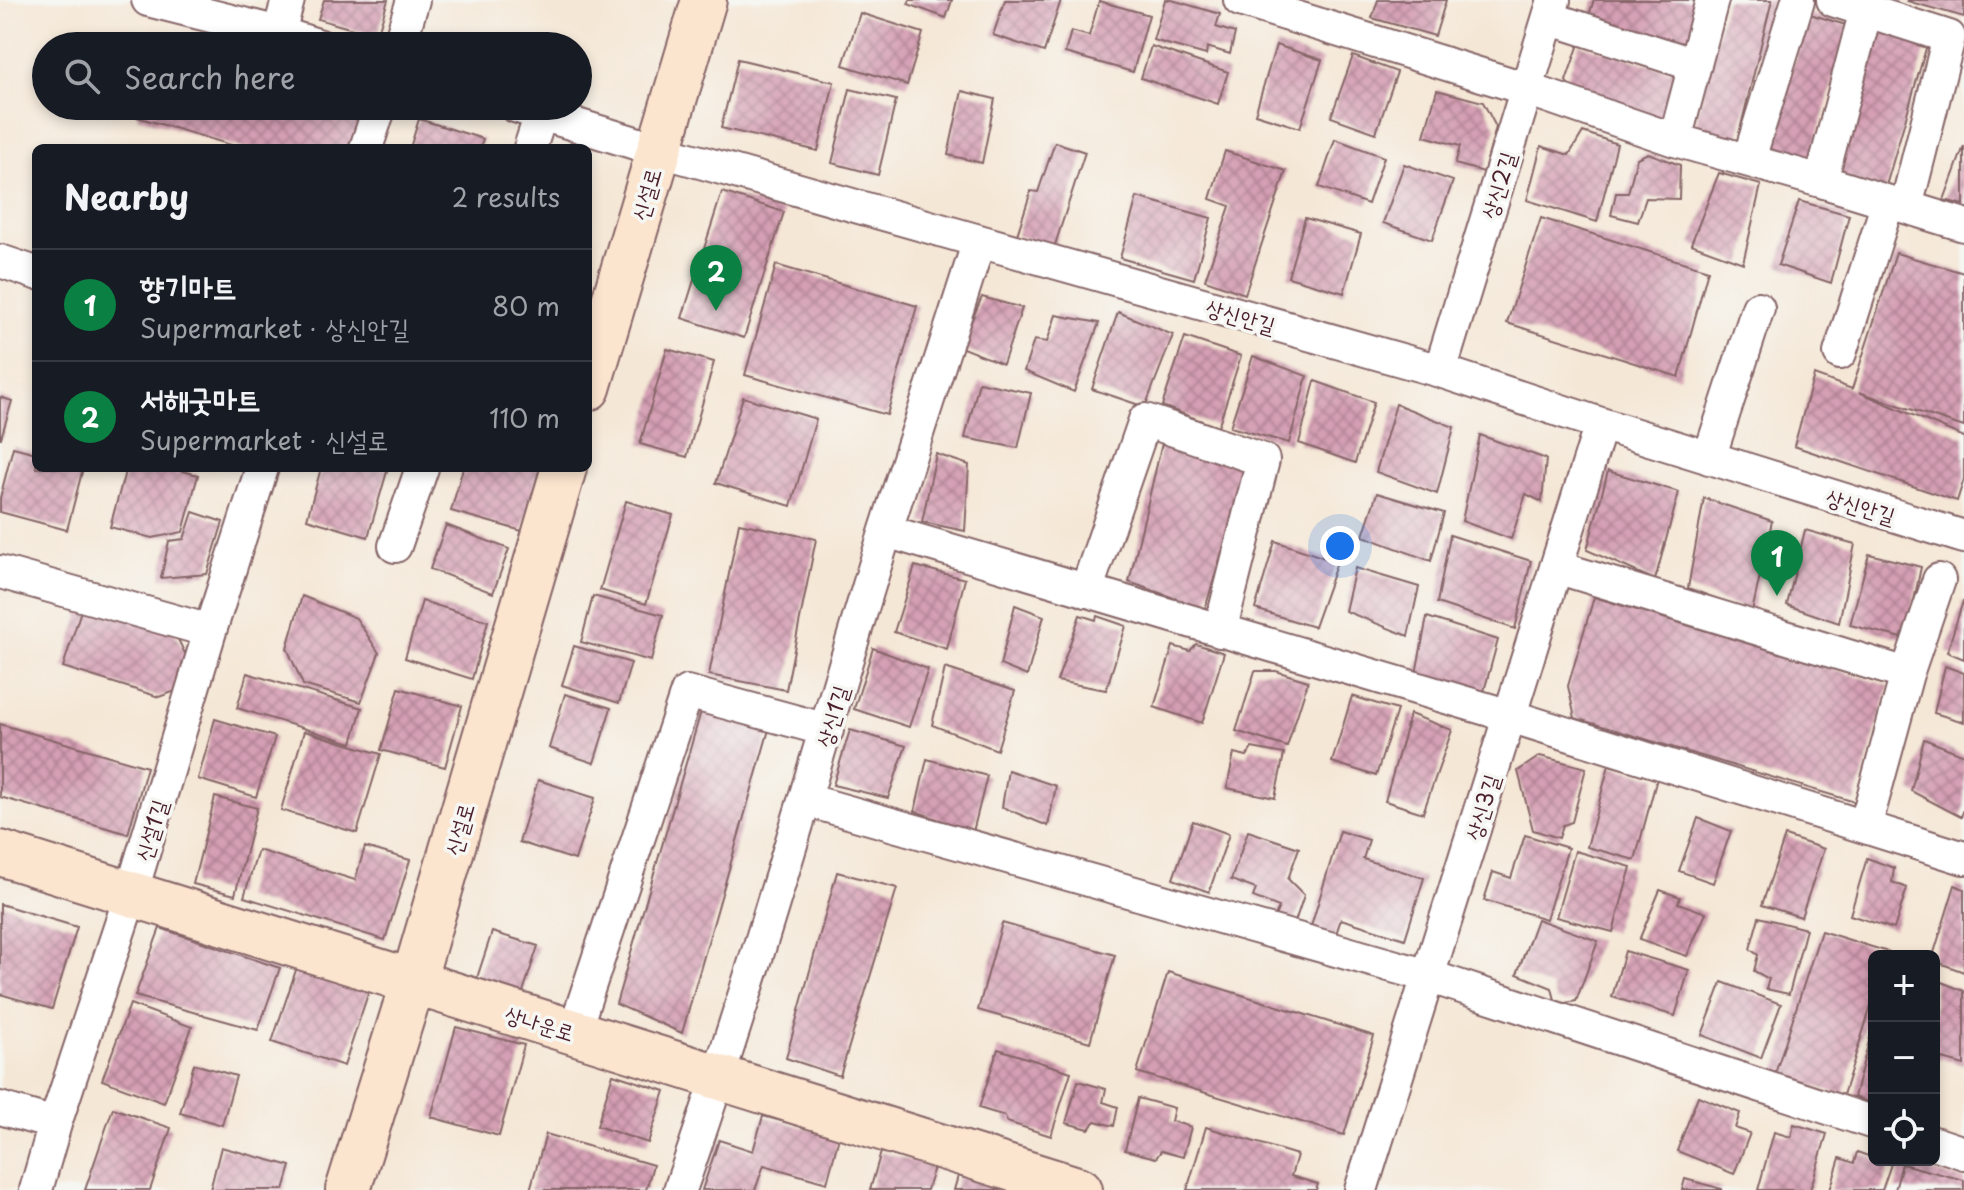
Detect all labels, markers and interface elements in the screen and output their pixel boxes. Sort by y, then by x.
search box [32,32,592,120]
icon: search [60,54,104,98]
text: Search here [124,54,296,99]
street label: 상신2길 [1471,147,1523,223]
street label: 신설로 [622,164,668,224]
text: Nearby [64,170,189,222]
text: 2 results [452,177,560,216]
pin: 2 [690,245,742,311]
text: 향기마트 [140,263,237,308]
text: 1 [84,286,96,325]
text: 80 m [492,286,560,325]
street label: 상신안길 [1202,289,1280,341]
text: Supermarket · 상신안길 [140,308,409,347]
text: 서해굿마트 [140,375,261,420]
text: 2 [81,398,99,437]
text: 110 m [489,398,560,437]
text: Supermarket · 신설로 [140,420,388,459]
street label: 상신안길 [1822,479,1900,531]
your location [1320,526,1360,566]
pin: 1 [1751,530,1803,596]
street label: 상신1길 [806,681,856,751]
street label: 상신3길 [1455,770,1507,844]
street label: 신설1길 [125,795,175,865]
street label: 신설로 [435,799,481,859]
map controls [1868,950,1940,1166]
button: + [1868,950,1940,1022]
street label: 상나운로 [501,996,579,1048]
button: − [1868,1022,1940,1094]
button: locate [1868,1094,1940,1166]

